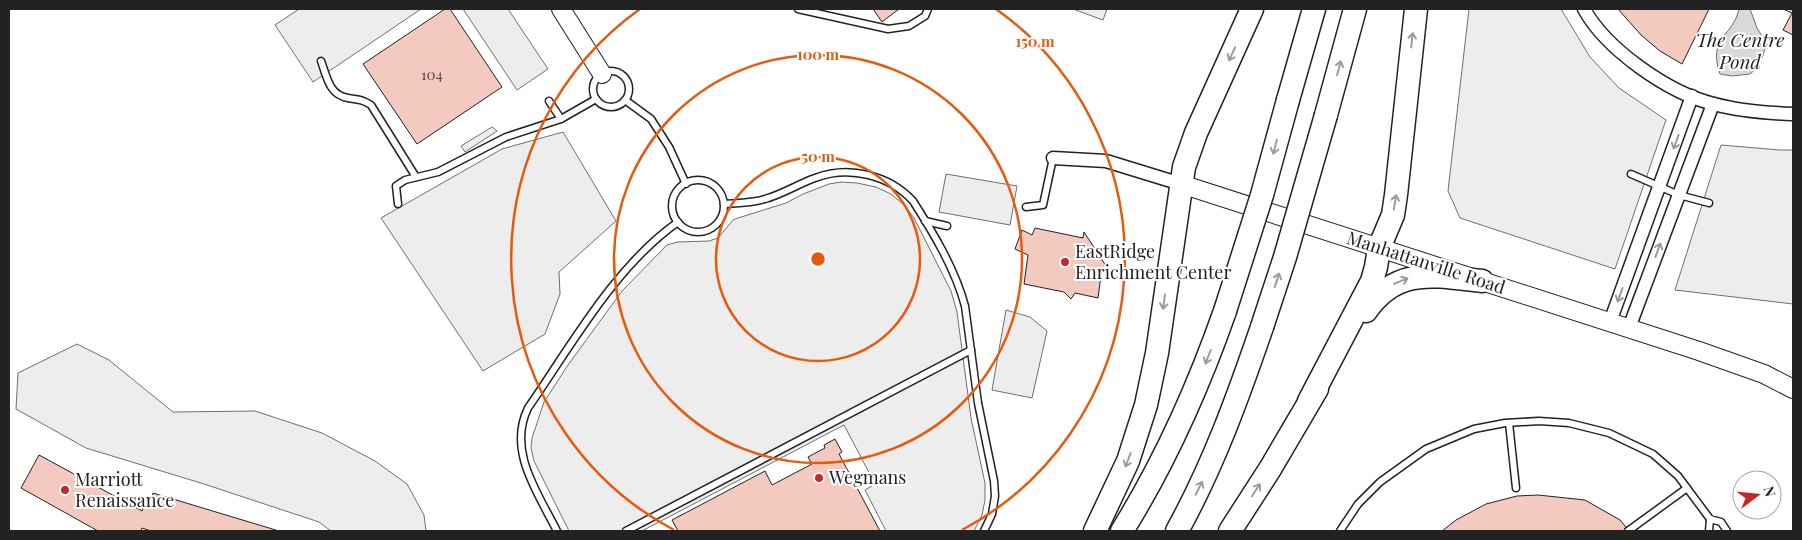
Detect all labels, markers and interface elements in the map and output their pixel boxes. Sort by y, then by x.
water label: The Centre Pond [1696,26,1784,74]
text: 150 m [1015,31,1055,51]
one-way arrow [1407,33,1417,49]
text: 100 m [797,44,840,64]
one-way arrow [1227,46,1237,61]
one-way arrow [1335,61,1344,77]
house number: 104 [421,64,443,84]
one-way arrow [1671,134,1680,149]
one-way arrow [1270,139,1280,155]
text: 50 m [801,146,835,166]
one-way arrow [1390,194,1400,210]
street label: Manhattanville Road [1344,225,1509,299]
place label: EastRidge Enrichment Center [1075,239,1231,284]
one-way arrow [1654,242,1663,258]
centre of rings [809,250,827,268]
marker: EastRidge Enrichment Center [1059,256,1071,268]
one-way arrow [1273,273,1283,289]
one-way arrow [1393,276,1408,286]
one-way arrow [1615,287,1624,302]
one-way arrow [1159,294,1169,310]
one-way arrow [1203,349,1212,364]
one-way arrow [1123,452,1132,467]
place label: Wegmans [828,465,906,489]
place label: Marriott Renaissance [75,467,174,512]
north arrow [1732,470,1782,520]
marker: Wegmans [813,472,825,484]
one-way arrow [1195,481,1204,496]
marker: Marriott Renaissance [59,484,71,496]
one-way arrow [1251,484,1261,498]
text: N [1759,484,1781,499]

